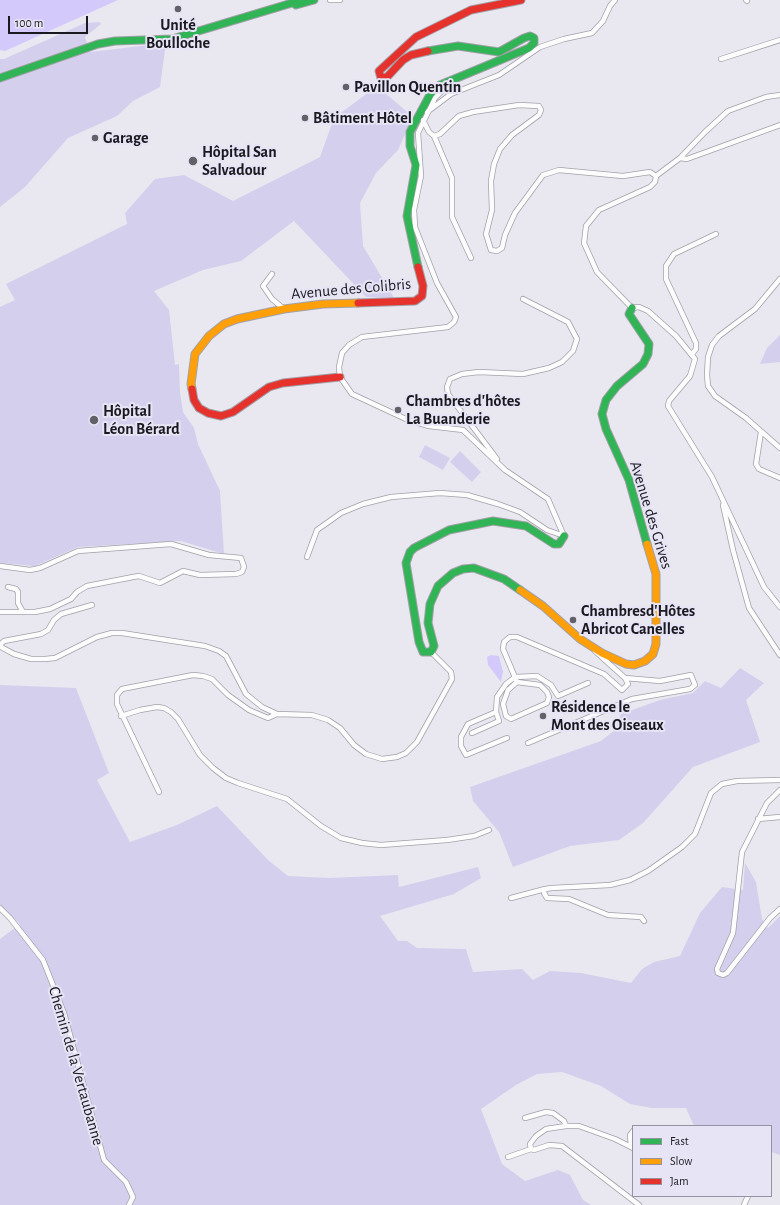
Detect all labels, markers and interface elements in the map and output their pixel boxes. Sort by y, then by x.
marker: Unité Boulloche [173,4,183,14]
scale bar [10,8,90,34]
place label: Unité Boulloche [146,15,210,53]
text: 100 m [15,17,43,29]
place label: Pavillon Quentin [354,77,461,97]
marker: Pavillon Quentin [341,82,351,92]
place label: Bâtiment Hôtel [313,108,412,128]
marker: Bâtiment Hôtel [300,113,310,123]
place label: Garage [103,128,149,148]
marker: Garage [90,133,100,143]
place label: Hôpital San Salvadour [202,142,277,180]
marker: Hôpital San Salvadour [187,155,199,167]
street label: Avenue des Colibris [290,274,412,304]
place label: Chambres d'hôtes La Buanderie [406,391,520,429]
place label: Hôpital Léon Bérard [103,401,180,439]
marker: Chambres d'hôtes La Buanderie [393,405,403,415]
marker: Hôpital Léon Bérard [88,414,100,426]
street label: Avenue des Grives [625,459,677,571]
place label: Chambresd'Hôtes Abricot Canelles [581,601,695,639]
marker: Chambresd'Hôtes Abricot Canelles [568,615,578,625]
place label: Résidence le Mont des Oiseaux [551,697,664,735]
marker: Résidence le Mont des Oiseaux [538,711,548,721]
street label: Chemin de la Vertaubanne [44,984,108,1148]
legend [632,1125,772,1197]
text: Fast [670,1135,689,1147]
text: Slow [670,1155,692,1167]
text: Jam [670,1175,689,1187]

